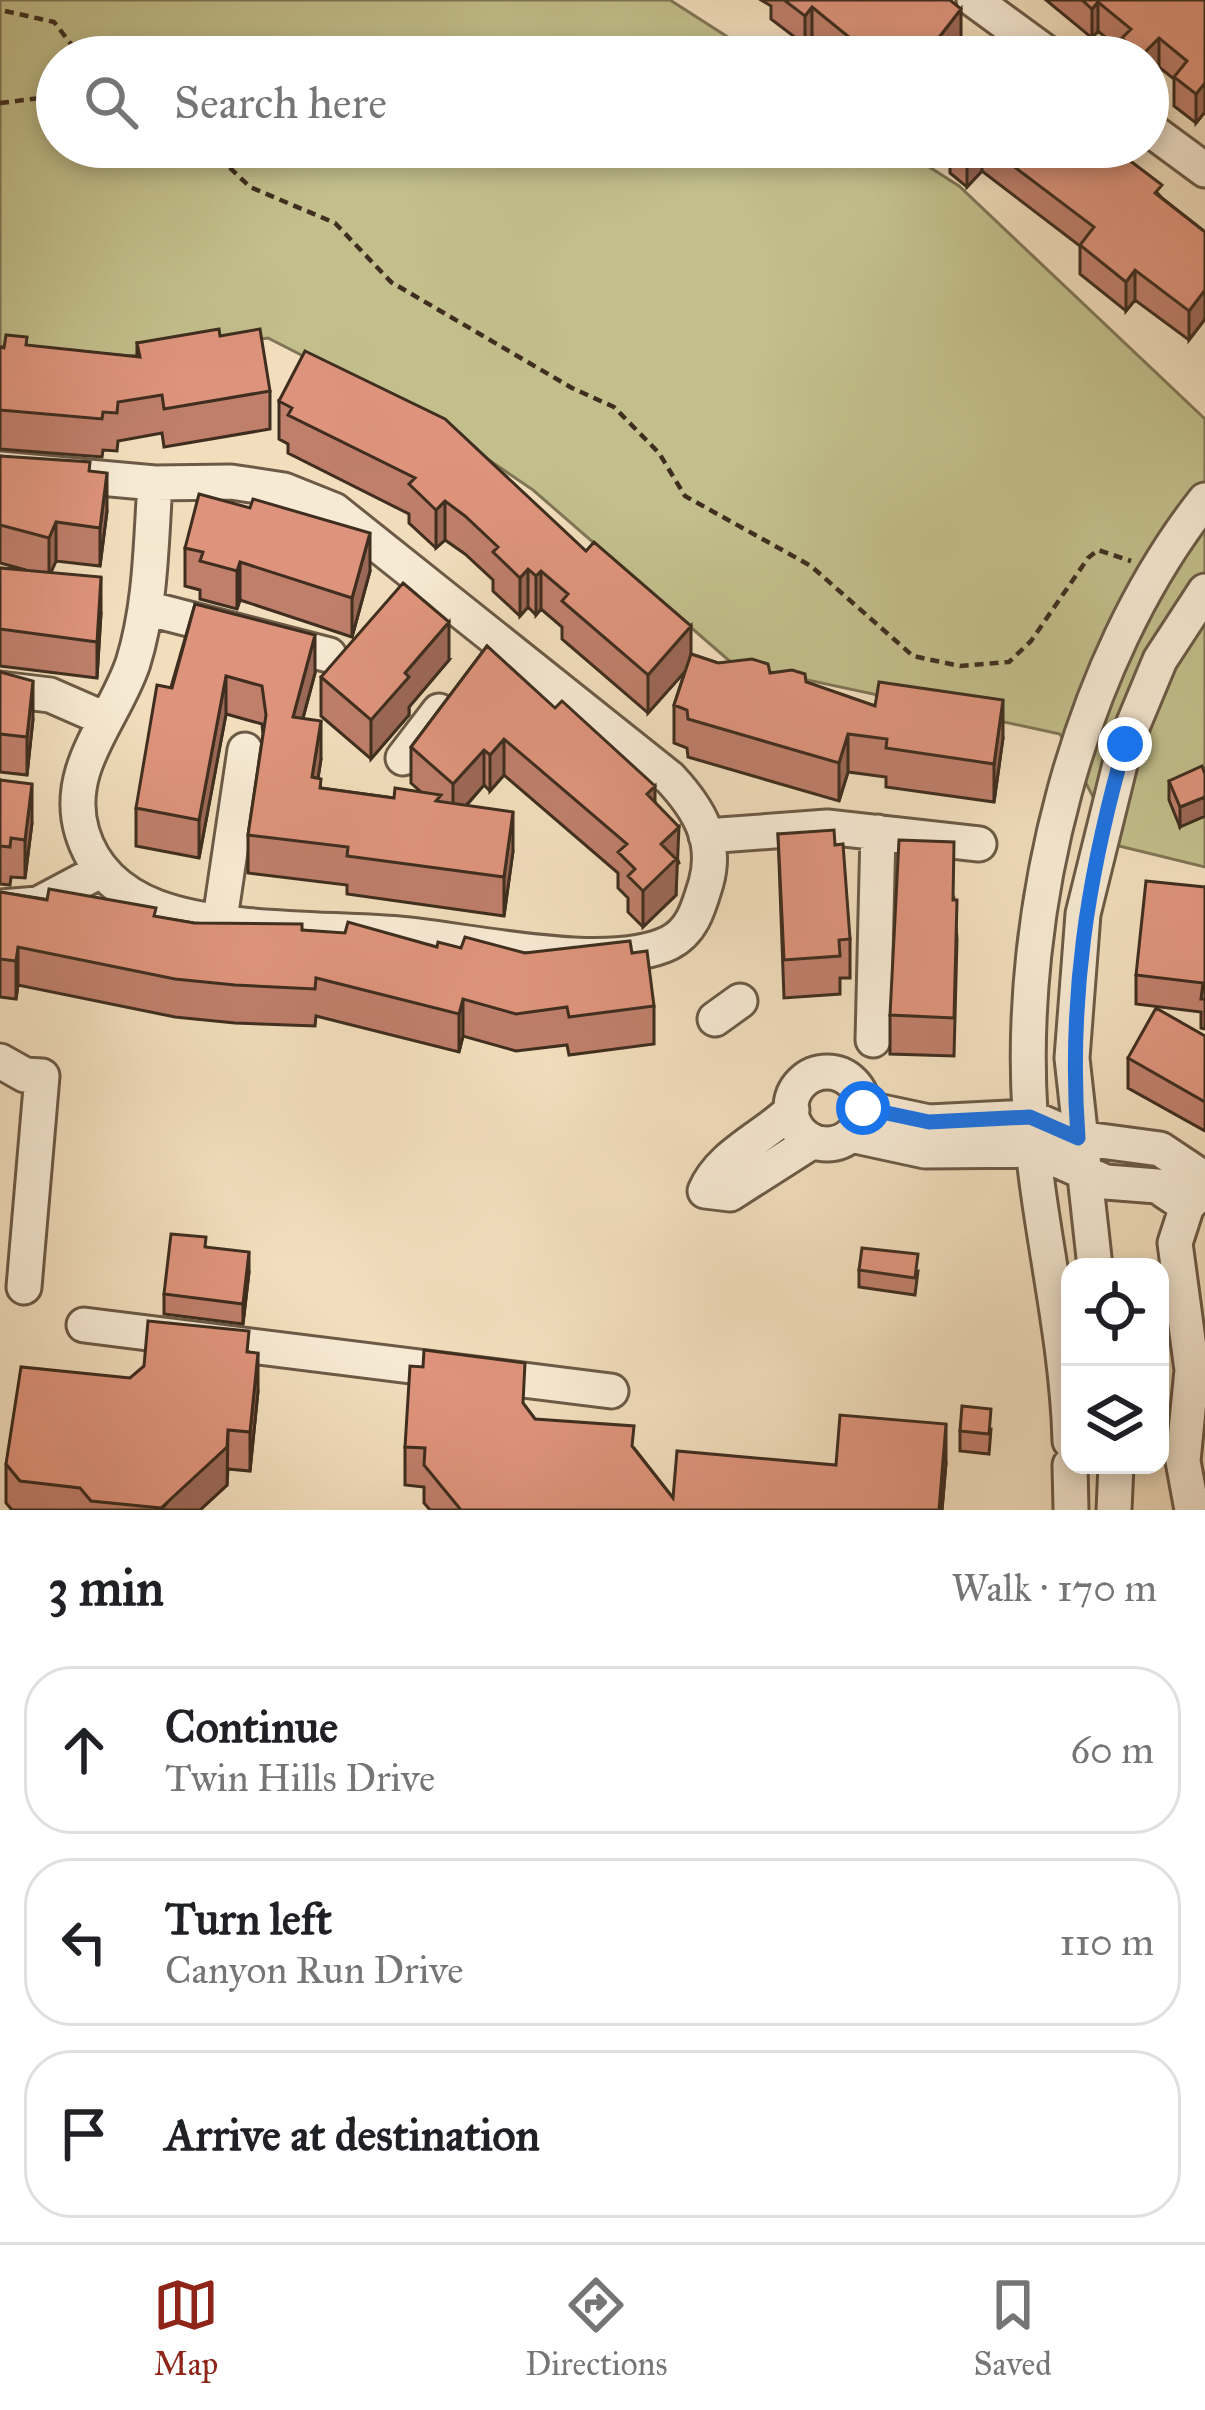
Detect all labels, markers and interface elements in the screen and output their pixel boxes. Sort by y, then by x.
search box [36,36,1169,168]
icon: search [78,69,144,135]
text: Search here [174,75,387,130]
route end [1098,717,1152,771]
route start [836,1081,890,1135]
map controls [1061,1258,1169,1474]
button: locate [1061,1258,1169,1366]
button: layers [1061,1366,1169,1474]
text: 3 min [48,1557,164,1619]
text: Walk · 170 m [951,1564,1157,1612]
text: Continue [165,1699,338,1754]
icon: ahead [51,1717,117,1783]
text: 60 m [1070,1726,1154,1774]
text: Twin Hills Drive [165,1754,435,1802]
text: Turn left [165,1891,332,1946]
icon: left [51,1909,117,1975]
text: 110 m [1059,1918,1154,1966]
text: Canyon Run Drive [165,1946,463,1994]
icon: arrive [51,2101,117,2167]
text: Arrive at destination [165,2107,540,2162]
tab: Map [153,2272,219,2384]
tab: Directions [525,2272,667,2384]
tab: Saved [974,2272,1052,2384]

